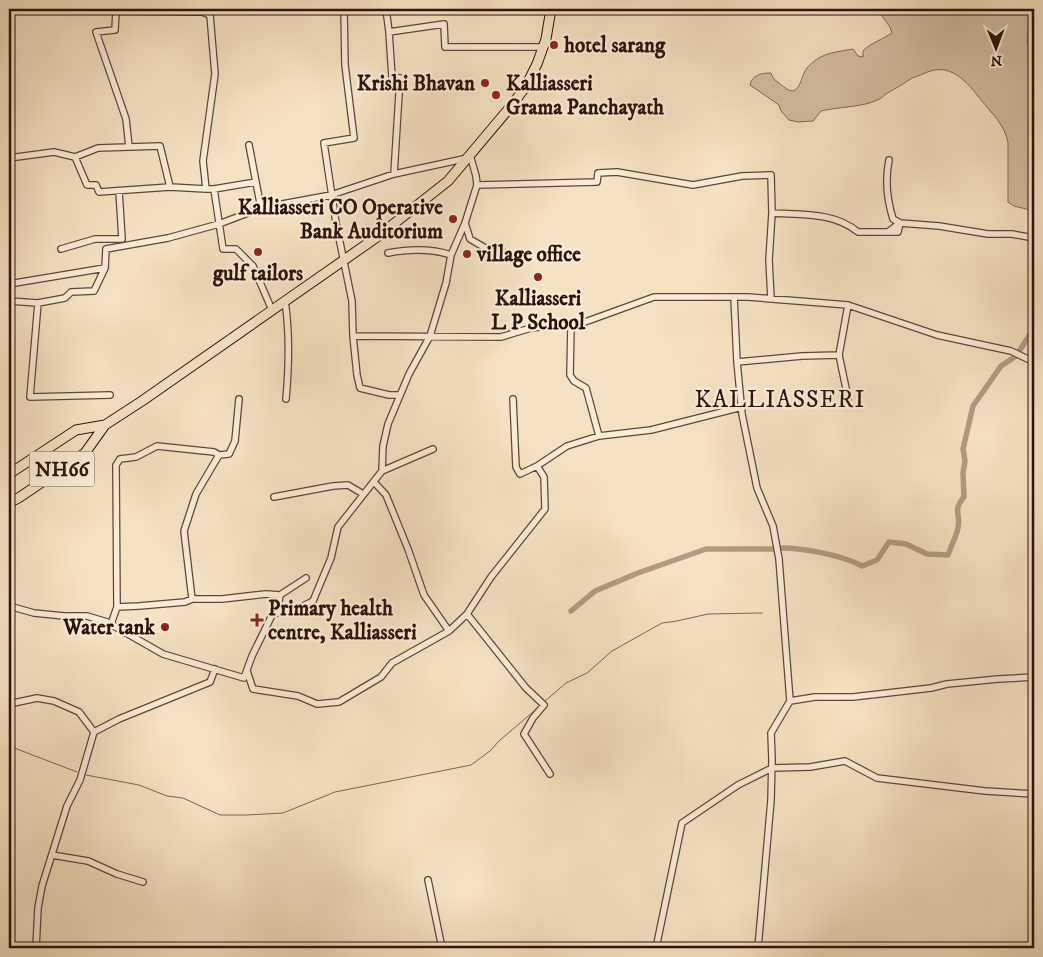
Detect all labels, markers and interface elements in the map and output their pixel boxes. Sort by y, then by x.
north arrow [970,22,1020,72]
place label: hotel sarang [563,33,666,59]
marker: hotel sarang [548,39,560,51]
text: N [990,51,1002,69]
place label: Krishi Bhavan [357,71,476,97]
place label: Kalliasseri Grama Panchayath [506,71,665,121]
marker: Krishi Bhavan [479,77,491,89]
marker: Kalliasseri Grama Panchayath [490,89,502,101]
place label: Kalliasseri CO Operative Bank Auditorium [238,195,443,245]
marker: Kalliasseri CO Operative Bank Auditorium [447,213,459,225]
place label: village office [476,242,581,268]
marker: gulf tailors [252,246,264,258]
marker: village office [461,248,473,260]
place label: gulf tailors [212,261,303,287]
marker: Kalliasseri L P School [532,271,544,283]
place label: Kalliasseri L P School [491,286,586,336]
district label: KALLIASSERI [695,385,865,415]
road number: NH66 [30,452,94,486]
place label: Primary health centre, Kalliasseri [268,596,417,646]
marker: Primary health centre, Kalliasseri [250,613,264,627]
place label: Water tank [62,615,156,641]
marker: Water tank [159,621,171,633]

